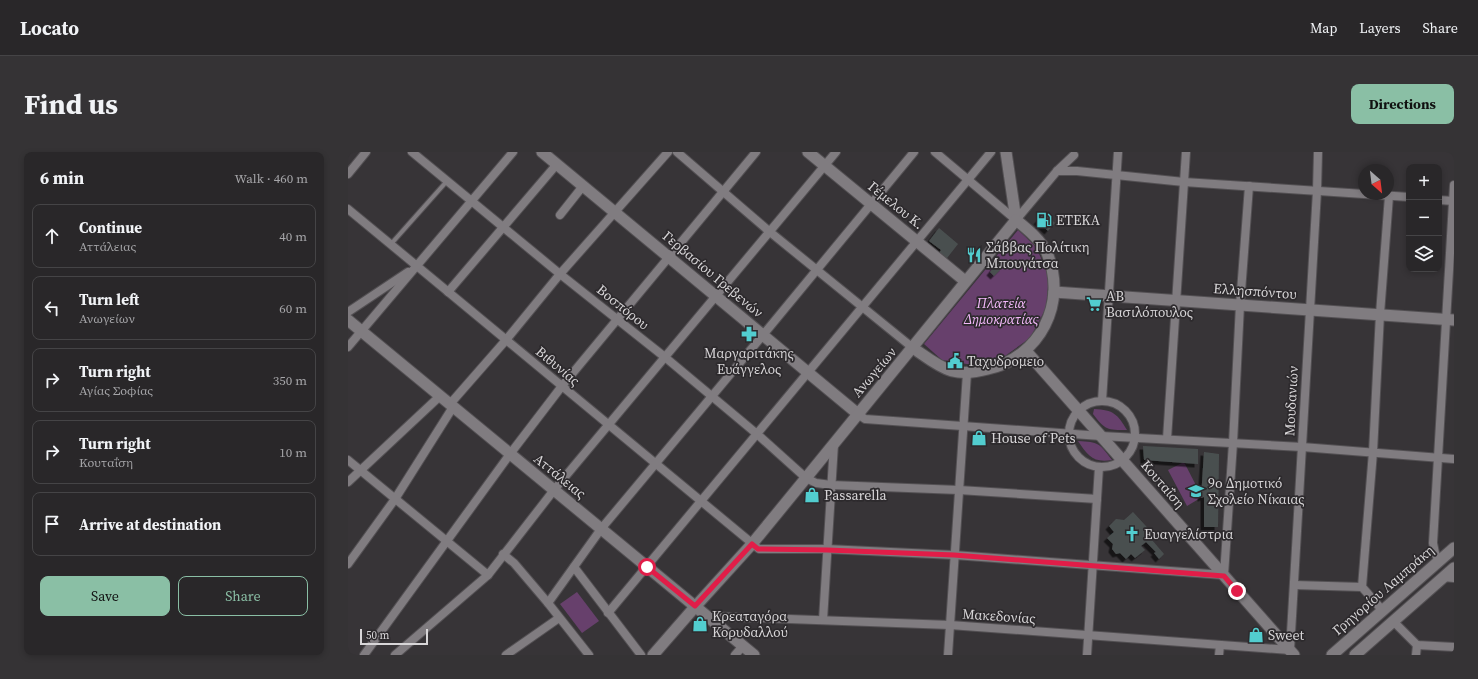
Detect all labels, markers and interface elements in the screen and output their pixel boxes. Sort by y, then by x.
text: Locato [20,15,79,41]
text: Map [1310,18,1337,38]
text: Layers [1359,18,1401,38]
text: Share [1423,18,1458,38]
button: Directions [1351,84,1454,124]
text: Find us [24,85,118,123]
north arrow [1358,164,1394,200]
map controls [1406,164,1442,272]
button: + [1406,164,1442,200]
text: 6 min [40,166,84,190]
text: Walk · 460 m [235,170,308,187]
street label: Γέμελου Κ. [864,176,928,234]
button: − [1406,200,1442,236]
place label: ΕΤΕΚΑ [1056,210,1101,230]
fuel station icon: ΕΤΕΚΑ [1035,211,1053,229]
text: Continue [79,217,142,238]
icon: ahead [41,225,63,247]
street label: Γερβασίου Γρεβενών [658,226,768,322]
text: 40 m [279,228,307,245]
button: layers [1406,236,1442,272]
place label: Σάββας Πολίτικη Μπουγάτσα [986,237,1089,273]
text: Αττάλειας [79,238,136,255]
restaurant icon: Σάββας Πολίτικη Μπουγάτσα [965,246,983,264]
street label: Ελλησπόντου [1213,278,1297,304]
street label: Βοσπόρου [593,280,653,334]
place label: ΑΒ Βασιλόπουλος [1106,286,1193,322]
text: Turn left [79,289,139,310]
park label: Πλατεία Δημοκρατίας [963,293,1039,329]
supermarket icon: ΑΒ Βασιλόπουλος [1085,295,1103,313]
icon: left [41,297,63,319]
text: 60 m [279,300,307,317]
text: Ανωγείων [79,310,135,327]
pharmacy icon: Μαργαριτάκης Ευάγγελος [740,325,758,343]
street label: Βιθυνίας [532,342,584,390]
street label: Ανωγείων [847,342,901,401]
place label: Μαργαριτάκης Ευάγγελος [704,343,794,379]
place label: Ταχυδρομειο [967,351,1044,371]
public building icon: Ταχυδρομειο [946,352,964,370]
text: Turn right [79,361,151,382]
street label: Μουδανιών [1279,365,1303,437]
icon: right [41,369,63,391]
text: 350 m [273,372,307,389]
text: Αγίας Σοφίας [79,382,153,399]
place label: House of Pets [991,428,1076,448]
shop icon: House of Pets [970,429,988,447]
text: Turn right [79,433,151,454]
icon: right [41,441,63,463]
text: 10 m [279,444,307,461]
street label: Αττάλειας [530,449,590,503]
text: Κουταΐση [79,454,133,471]
street label: Κουταΐση [1136,455,1190,513]
place label: 9o Δημοτικό Σχολείο Νίκαιας [1208,473,1305,509]
school or university icon: 9o Δημοτικό Σχολείο Νίκαιας [1187,482,1205,500]
place label: Passarella [824,485,888,505]
shop icon: Passarella [803,486,821,504]
icon: arrive [41,513,63,535]
text: Arrive at destination [79,514,221,535]
place label: Ευαγγελίστρια [1144,524,1233,544]
church icon: Ευαγγελίστρια [1123,525,1141,543]
street label: Γρηγορίου Λαμπράκη [1328,540,1438,640]
route start [638,558,656,576]
button: Save [40,576,170,616]
button: Share [178,576,308,616]
route end [1228,582,1246,600]
street label: Μακεδονίας [962,603,1036,629]
place label: Κρεαταγόρα Κορυδαλλού [712,606,788,642]
shop icon: Κρεαταγόρα Κορυδαλλού [691,615,709,633]
place label: Sweet [1268,625,1305,645]
shop icon: Sweet [1247,626,1265,644]
scale bar [360,627,428,646]
text: 50 m [366,628,389,643]

